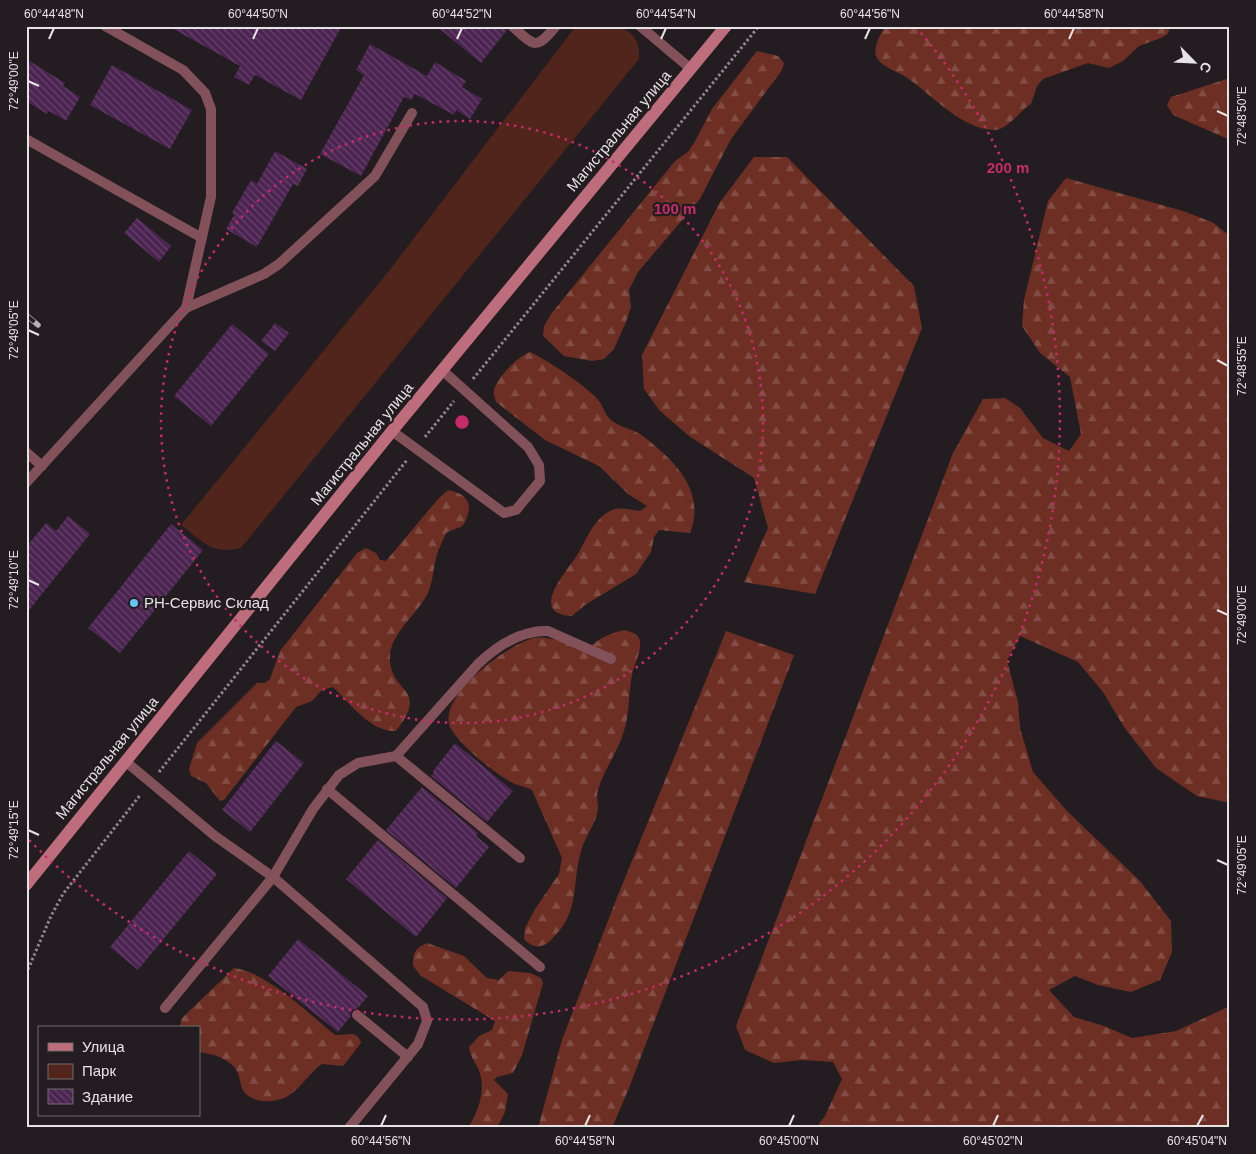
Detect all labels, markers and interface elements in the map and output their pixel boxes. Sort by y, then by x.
text: 60°44'48"N [24,7,84,21]
text: 60°44'50"N [228,7,288,21]
text: 60°44'52"N [432,7,492,21]
text: 60°44'54"N [636,7,696,21]
text: 60°44'56"N [840,7,900,21]
text: 60°44'58"N [1044,7,1104,21]
north arrow [1168,38,1218,88]
text: 72°49'00"E [7,51,21,111]
text: С [1197,59,1215,75]
street label: Магистральная улица [563,66,675,195]
text: 72°48'50"E [1235,86,1249,146]
text: 200 m [987,159,1029,176]
text: 100 m [654,200,696,217]
text: 72°49'05"E [7,300,21,360]
text: 72°48'55"E [1235,336,1249,396]
street label: Магистральная улица [307,379,417,508]
centre of rings [453,413,471,431]
text: 72°49'10"E [7,550,21,610]
text: 72°49'00"E [1235,585,1249,645]
place label: РН-Сервис Cклад [144,594,269,611]
marker: РН-Сервис Cклад [128,597,140,609]
street label: Магистральная улица [52,693,162,822]
text: 72°49'15"E [7,800,21,860]
text: 72°49'05"E [1235,835,1249,895]
legend [38,1026,200,1116]
text: Улица [82,1038,125,1055]
text: Парк [82,1062,116,1079]
text: Здание [82,1088,133,1105]
text: 60°44'56"N [351,1134,411,1148]
text: 60°44'58"N [555,1134,615,1148]
text: 60°45'00"N [759,1134,819,1148]
text: 60°45'02"N [963,1134,1023,1148]
text: 60°45'04"N [1167,1134,1227,1148]

